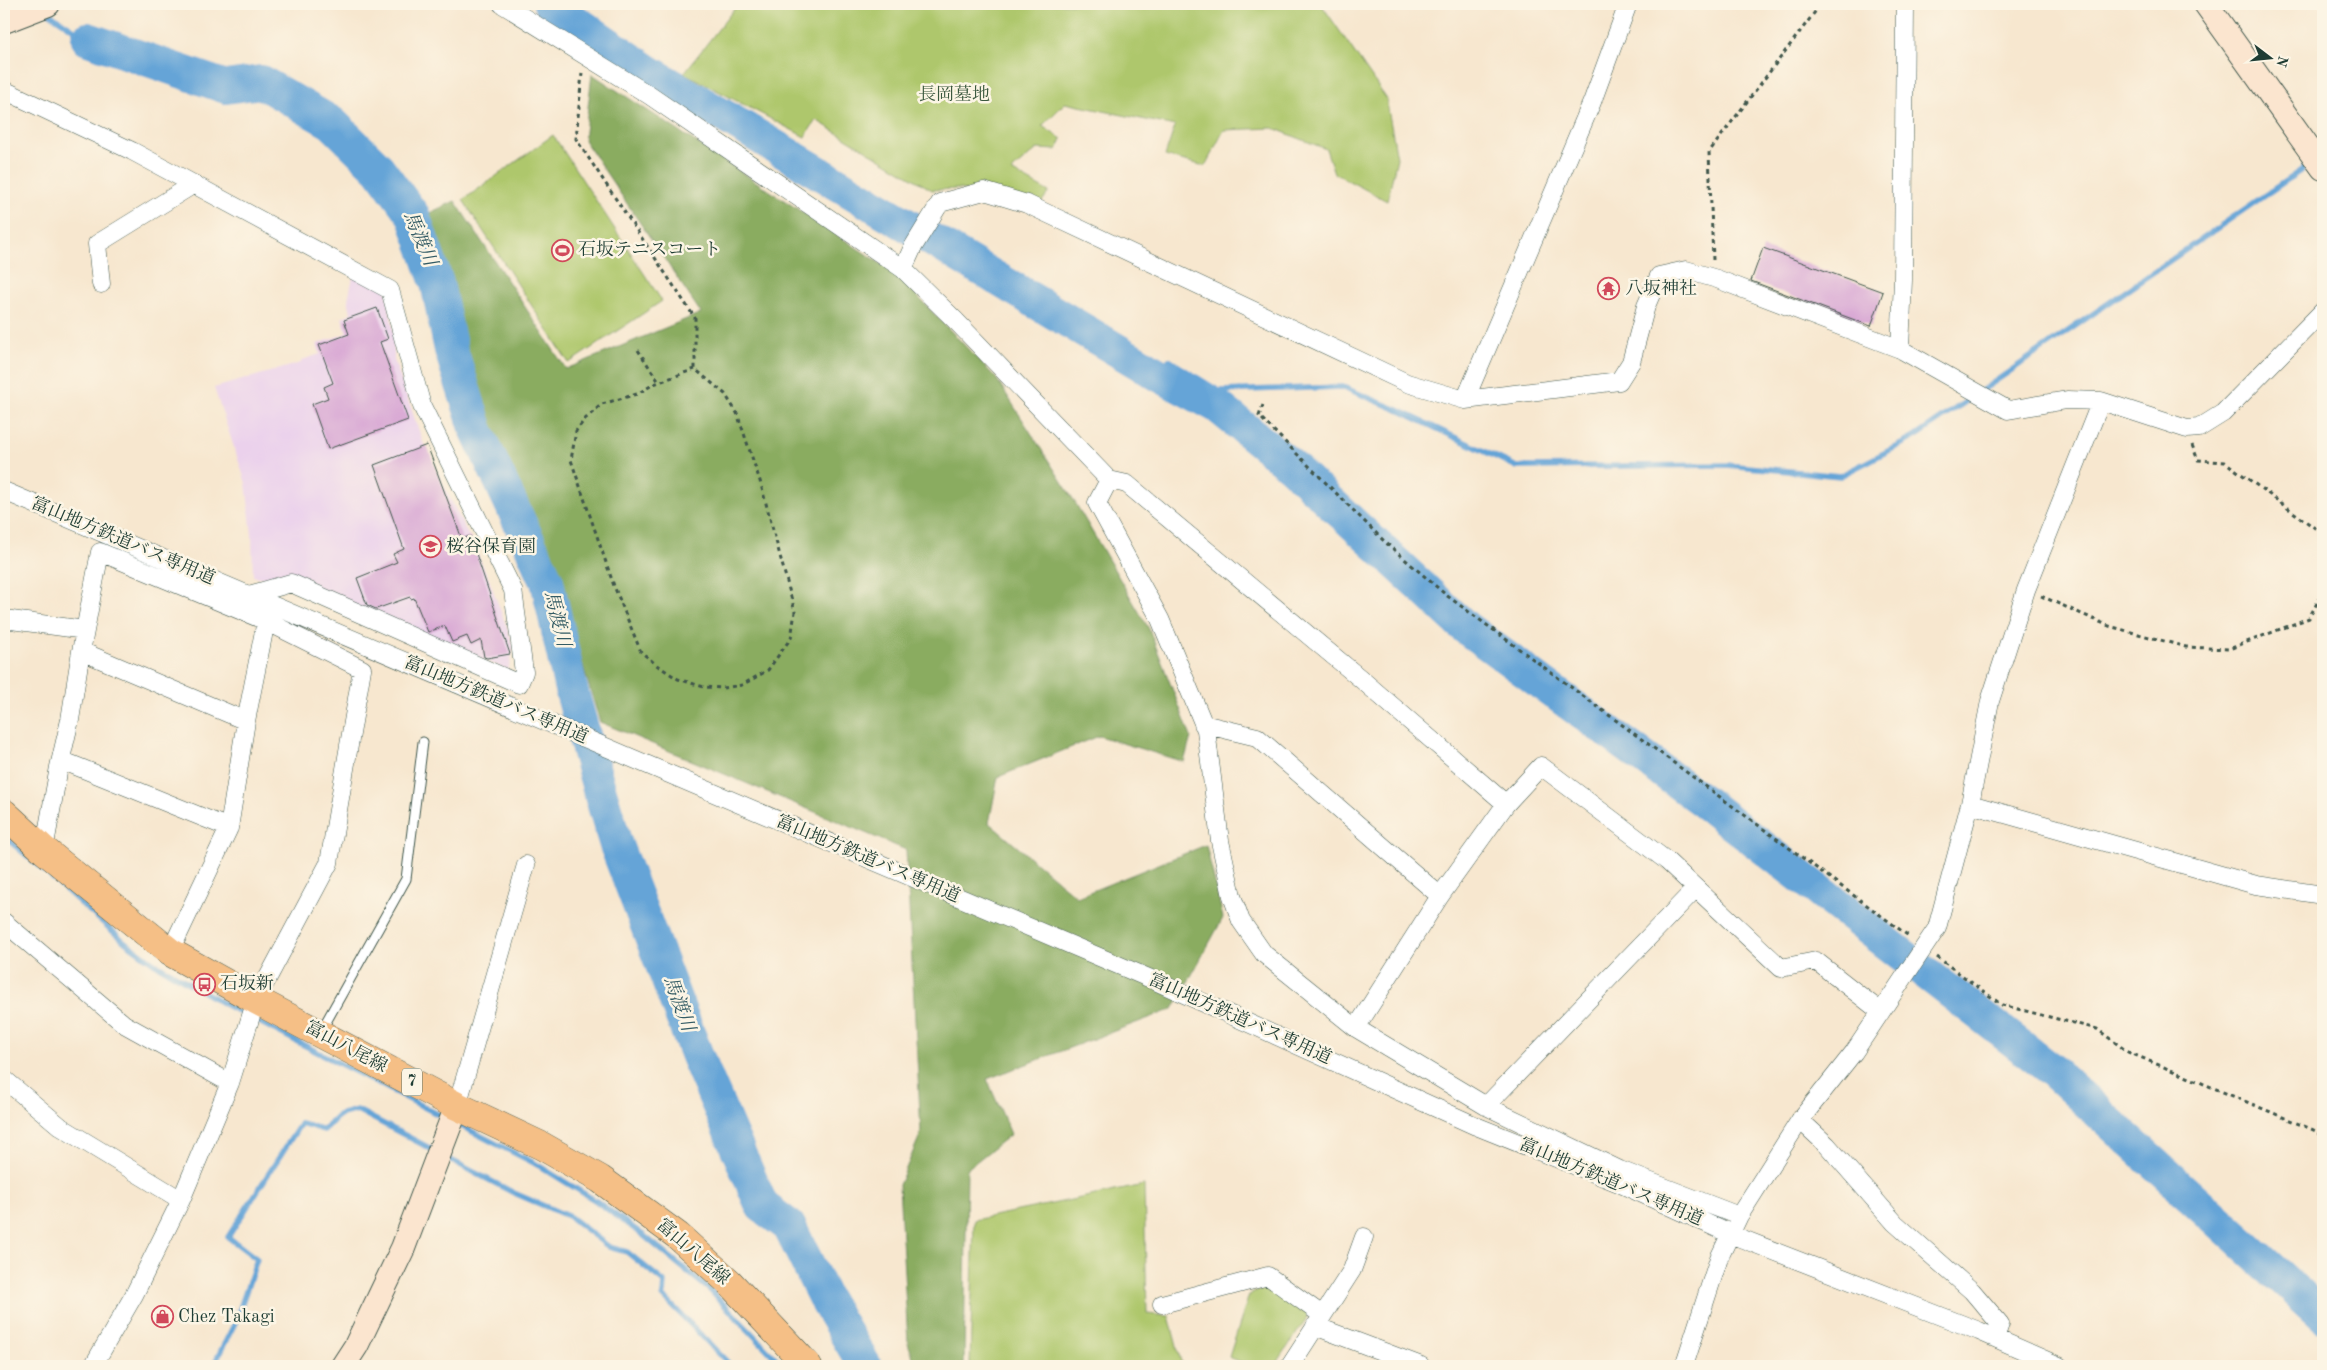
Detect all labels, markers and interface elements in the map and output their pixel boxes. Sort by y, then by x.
north arrow [2244,32,2294,82]
text: N [2273,54,2290,69]
park label: 長岡墓地 [918,84,990,104]
water label: 馬渡川 [399,208,442,271]
sports icon: 石坂テニスコート [550,238,574,262]
place label: 石坂テニスコート [578,240,721,259]
temple icon: 八坂神社 [1597,277,1621,301]
place label: 八坂神社 [1625,278,1697,298]
street label: 富山地方鉄道バス専用道 [28,492,218,588]
school or university icon: 桜谷保育園 [418,535,442,559]
place label: 桜谷保育園 [446,536,536,556]
water label: 馬渡川 [540,589,575,651]
street label: 富山地方鉄道バス専用道 [401,651,591,747]
street label: 富山地方鉄道バス専用道 [773,810,963,906]
street label: 富山地方鉄道バス専用道 [1146,969,1335,1067]
bus stop icon: 石坂新 [192,972,216,996]
place label: 石坂新 [220,973,274,993]
water label: 馬渡川 [659,973,699,1036]
street label: 富山八尾線 [302,1016,391,1076]
road number: 7 [402,1068,422,1096]
street label: 富山地方鉄道バス専用道 [1516,1133,1706,1229]
street label: 富山八尾線 [653,1214,734,1288]
shop icon: Chez Takagi [150,1305,174,1329]
place label: Chez Takagi [178,1308,275,1326]

